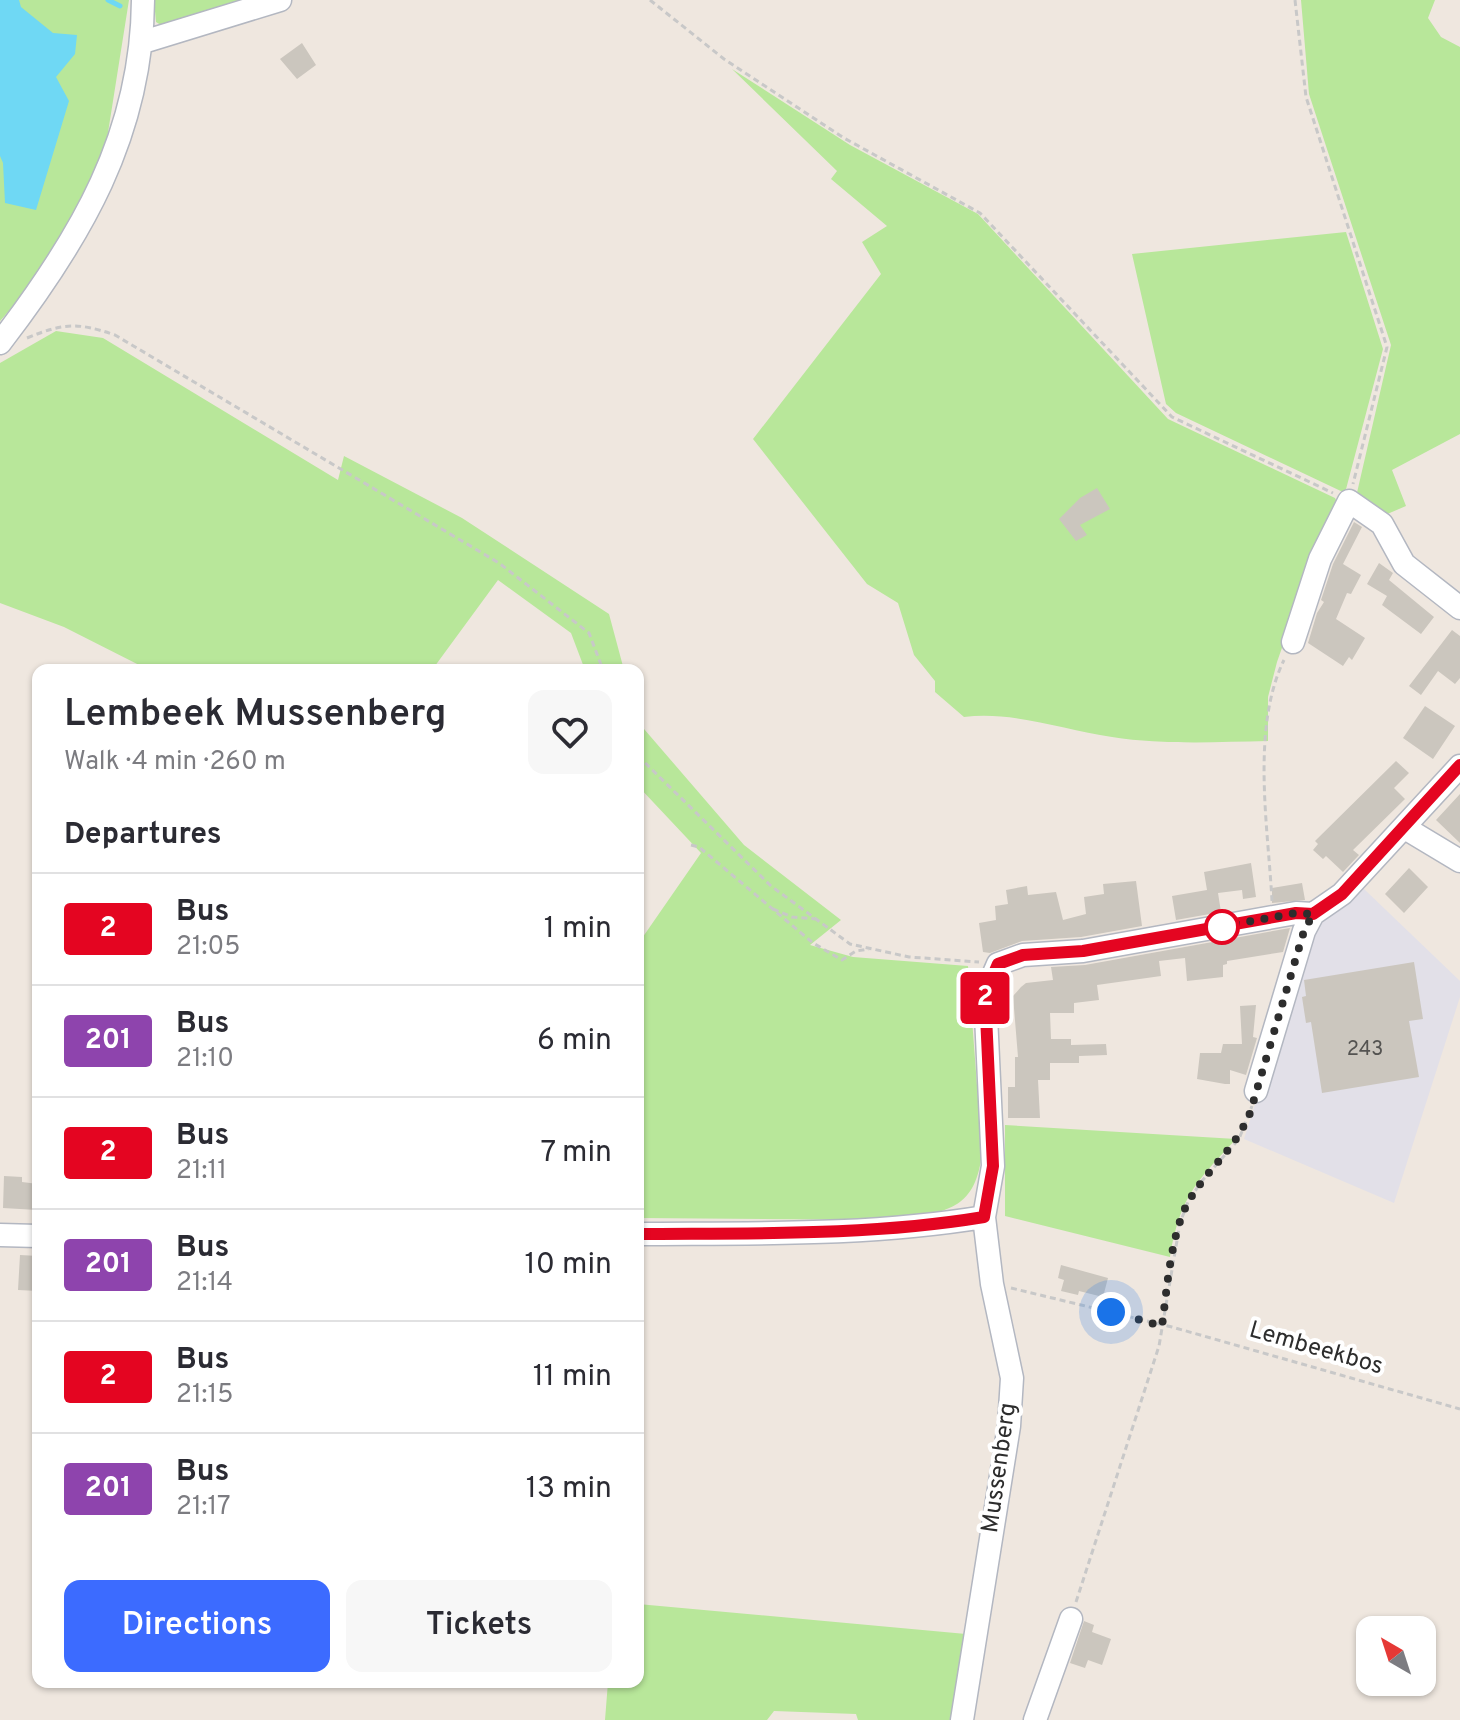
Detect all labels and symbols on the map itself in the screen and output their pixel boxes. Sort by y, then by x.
unlabelled marker [1205,910,1239,944]
line badge: 2 [959,972,1011,1024]
house number: 243 [1347,1037,1383,1063]
your location [1091,1292,1131,1332]
street label: Lembeekbos [1246,1316,1386,1382]
street label: Mussenberg [976,1401,1024,1535]
north arrow [1356,1616,1436,1696]

